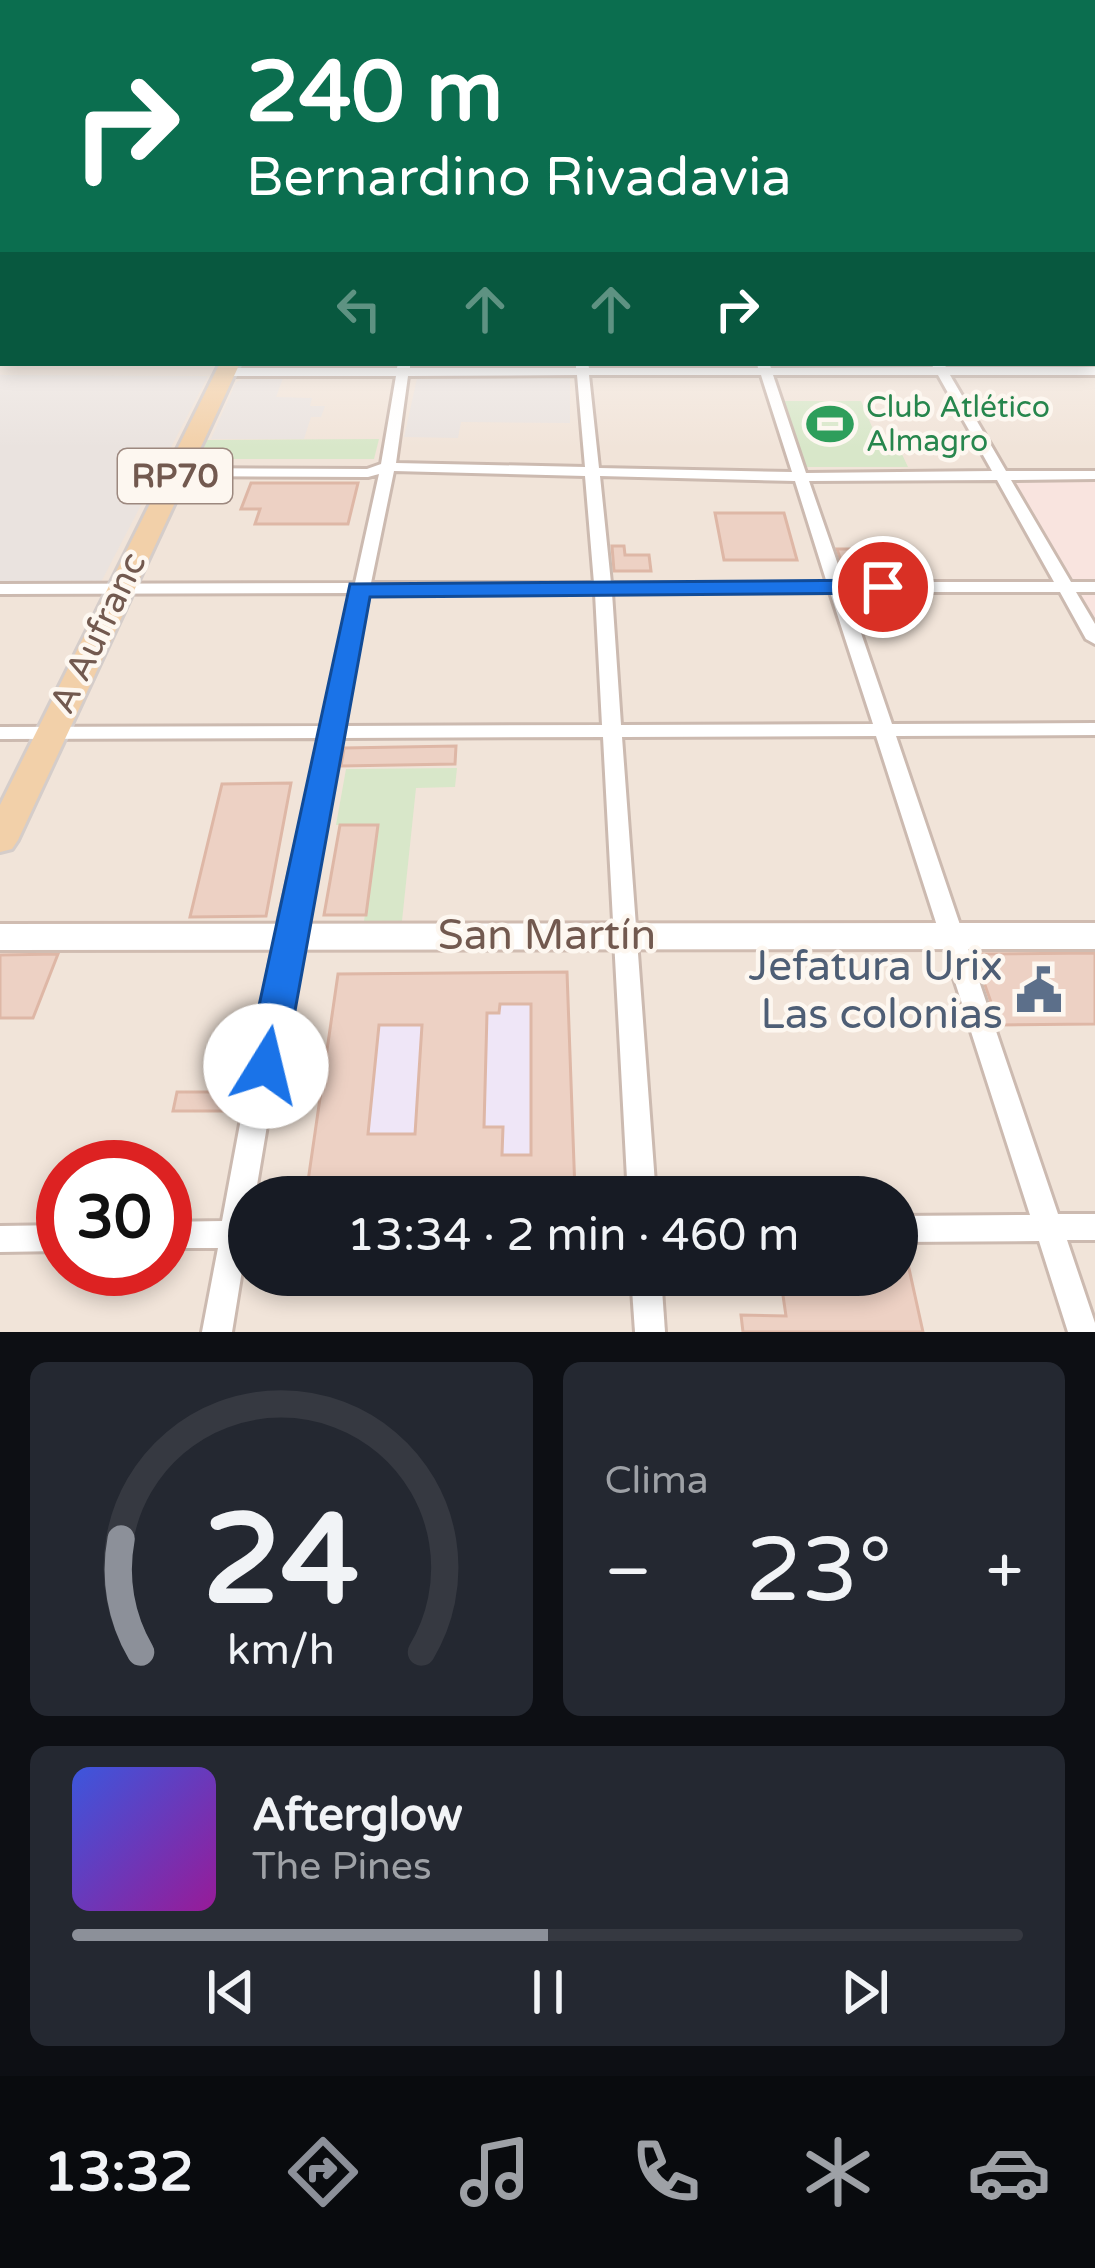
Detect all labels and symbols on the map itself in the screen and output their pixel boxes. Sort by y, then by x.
place label: Club Atlético Almagro [866,389,1050,460]
sports icon: Club Atlético Almagro [805,399,855,449]
road number: RP70 [118,449,232,503]
pin [832,536,934,638]
street label: A Aufranc [41,546,155,720]
street label: San Martín [438,910,656,961]
place label: Jefatura Urix Las colonias [749,941,1003,1040]
public building icon: Jefatura Urix Las colonias [1014,965,1064,1015]
position arrow [203,1003,329,1129]
speed limit sign: 30 [36,1140,192,1296]

